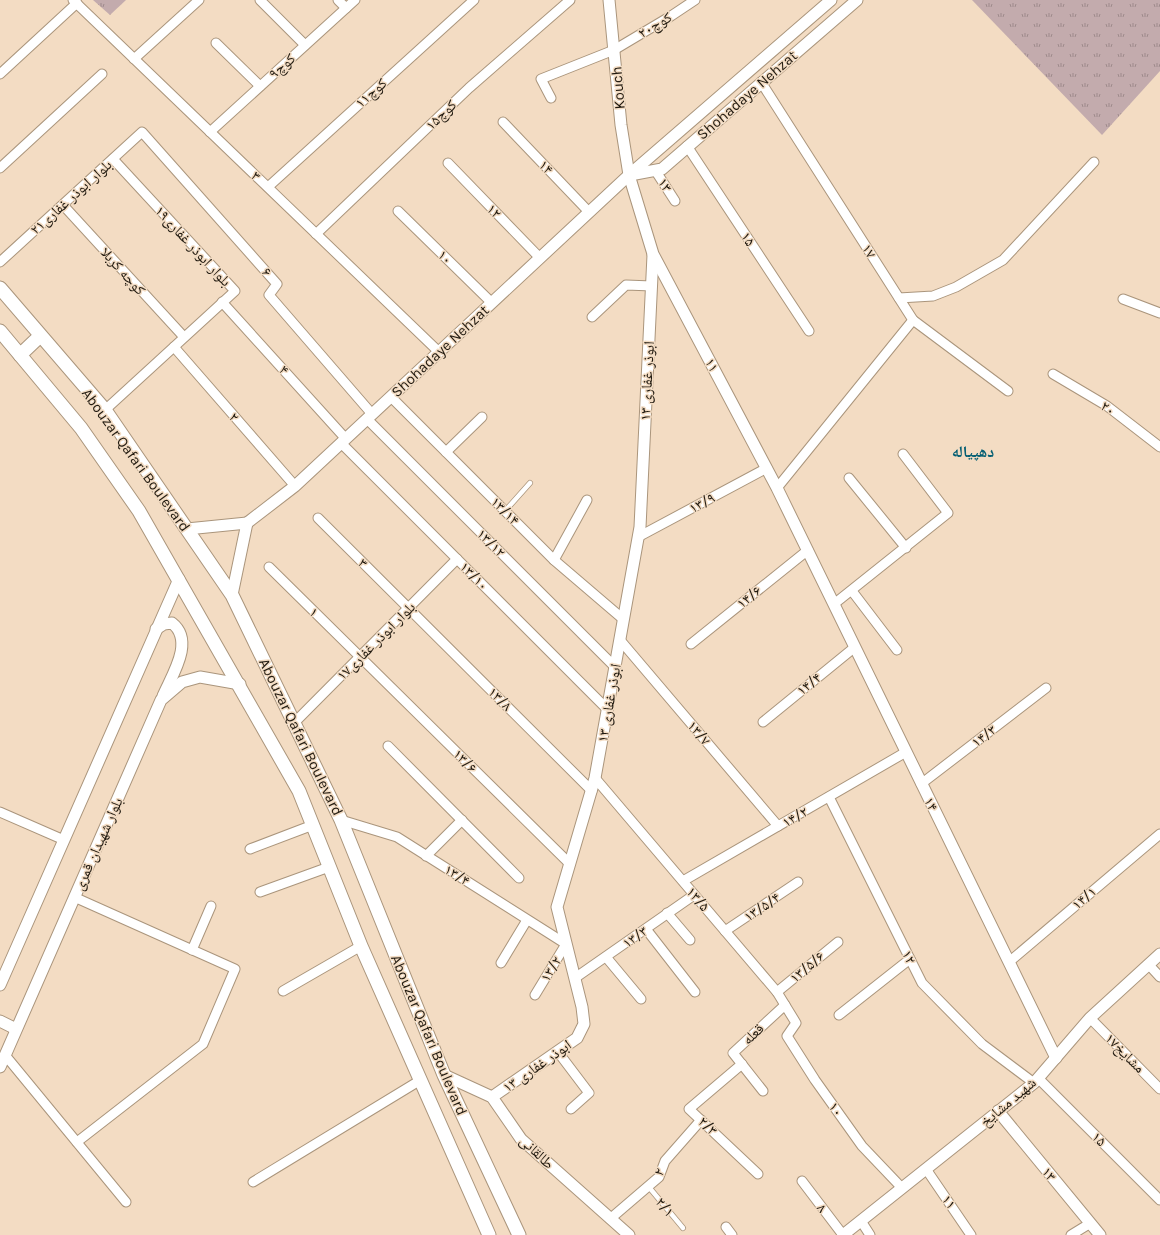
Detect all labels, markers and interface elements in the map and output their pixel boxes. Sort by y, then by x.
street label: ۲۰کوچ [635,8,676,43]
street label: Shohadaye Nehzat [693,46,801,143]
street label: ۹کوچ [265,49,300,83]
street label: Kouch [607,66,629,110]
street label: ۱۱کوچ [351,74,391,113]
street label: ۱۵کوچ [422,96,461,135]
street label: ۲۱بلوار ابوذر غفاری [26,156,116,239]
street label: ۱۴ [535,156,557,178]
street label: ۳ [247,167,265,185]
street label: ۱۳ [654,174,676,196]
street label: ۱۲ [483,200,505,222]
street label: بلوار ابوذر غفاری۱۹ [150,202,235,291]
street label: ۱۵ [737,228,759,250]
street label: ۱۷ [858,241,880,262]
street label: کوچه کربلا [97,243,149,299]
street label: ۱۰ [434,246,456,268]
street label: ۶ [258,263,276,281]
street label: Shohadaye Nehzat [387,301,493,401]
street label: ۱۳ ابوذر غفاری [636,341,659,421]
street label: ۱۱ [701,355,723,375]
street label: ۴ [275,361,293,379]
street label: Abouzar Qafari Boulevard [78,385,194,535]
street label: ۲۰ [1097,397,1119,419]
street label: ۲ [225,409,243,426]
district label: دهپیاله [952,442,994,461]
street label: ۱۳/۹ [686,489,718,517]
street label: ۱۳/۱۴ [487,493,523,529]
street label: ۱۳/۱۲ [473,525,509,561]
street label: ۳ [354,554,372,572]
street label: ۱۳/۱۰ [456,558,492,594]
street label: ۱۴/۶ [733,581,765,612]
street label: بلوار ابوذر غفاری۱۷ [333,598,420,685]
street label: ۱ [305,603,323,621]
street label: Abouzar Qafari Boulevard [255,655,347,819]
street label: ۱۳ ابوذر غفاری [593,662,626,744]
street label: ۱۴/۴ [793,668,825,699]
street label: ۱۳/۸ [484,683,516,715]
street label: ۱۳/۷ [684,717,715,749]
street label: ۱۴/۳ [968,721,1000,751]
street label: ۱۳/۶ [449,745,481,777]
street label: ۱۴ [920,794,942,814]
street label: بلوار شهیدان قمری [70,795,127,894]
street label: ۱۴/۲ [779,802,811,831]
street label: ۱۳/۴ [441,860,473,890]
street label: ۱۳/۵ [683,883,714,915]
street label: ۱۴/۱ [1068,883,1100,913]
street label: ۱۳/۵/۴ [740,888,784,926]
street label: ۱۳/۳ [619,922,651,952]
street label: ۱۳/۵/۶ [786,947,828,987]
street label: ۱۲ [898,947,920,967]
street label: Abouzar Qafari Boulevard [387,952,471,1118]
street label: ۱۳/۲ [536,953,566,985]
street label: قعله [738,1020,768,1048]
street label: ۱۷مشایخ [1101,1029,1149,1078]
street label: ۱۳ ابوذر غفاری [499,1036,575,1097]
street label: شهید مشایخ [976,1073,1040,1131]
street label: ۱۰ [825,1098,847,1120]
street label: ۲/۳ [695,1113,722,1140]
street label: ۱۵ [1088,1128,1110,1150]
street label: طالقانی [515,1131,558,1173]
street label: ۱۳ [1038,1163,1060,1185]
street label: ۲ [650,1164,669,1179]
street label: ۱۱ [938,1191,960,1213]
street label: ۲/۱ [652,1194,678,1220]
street label: ۸ [813,1200,831,1216]

